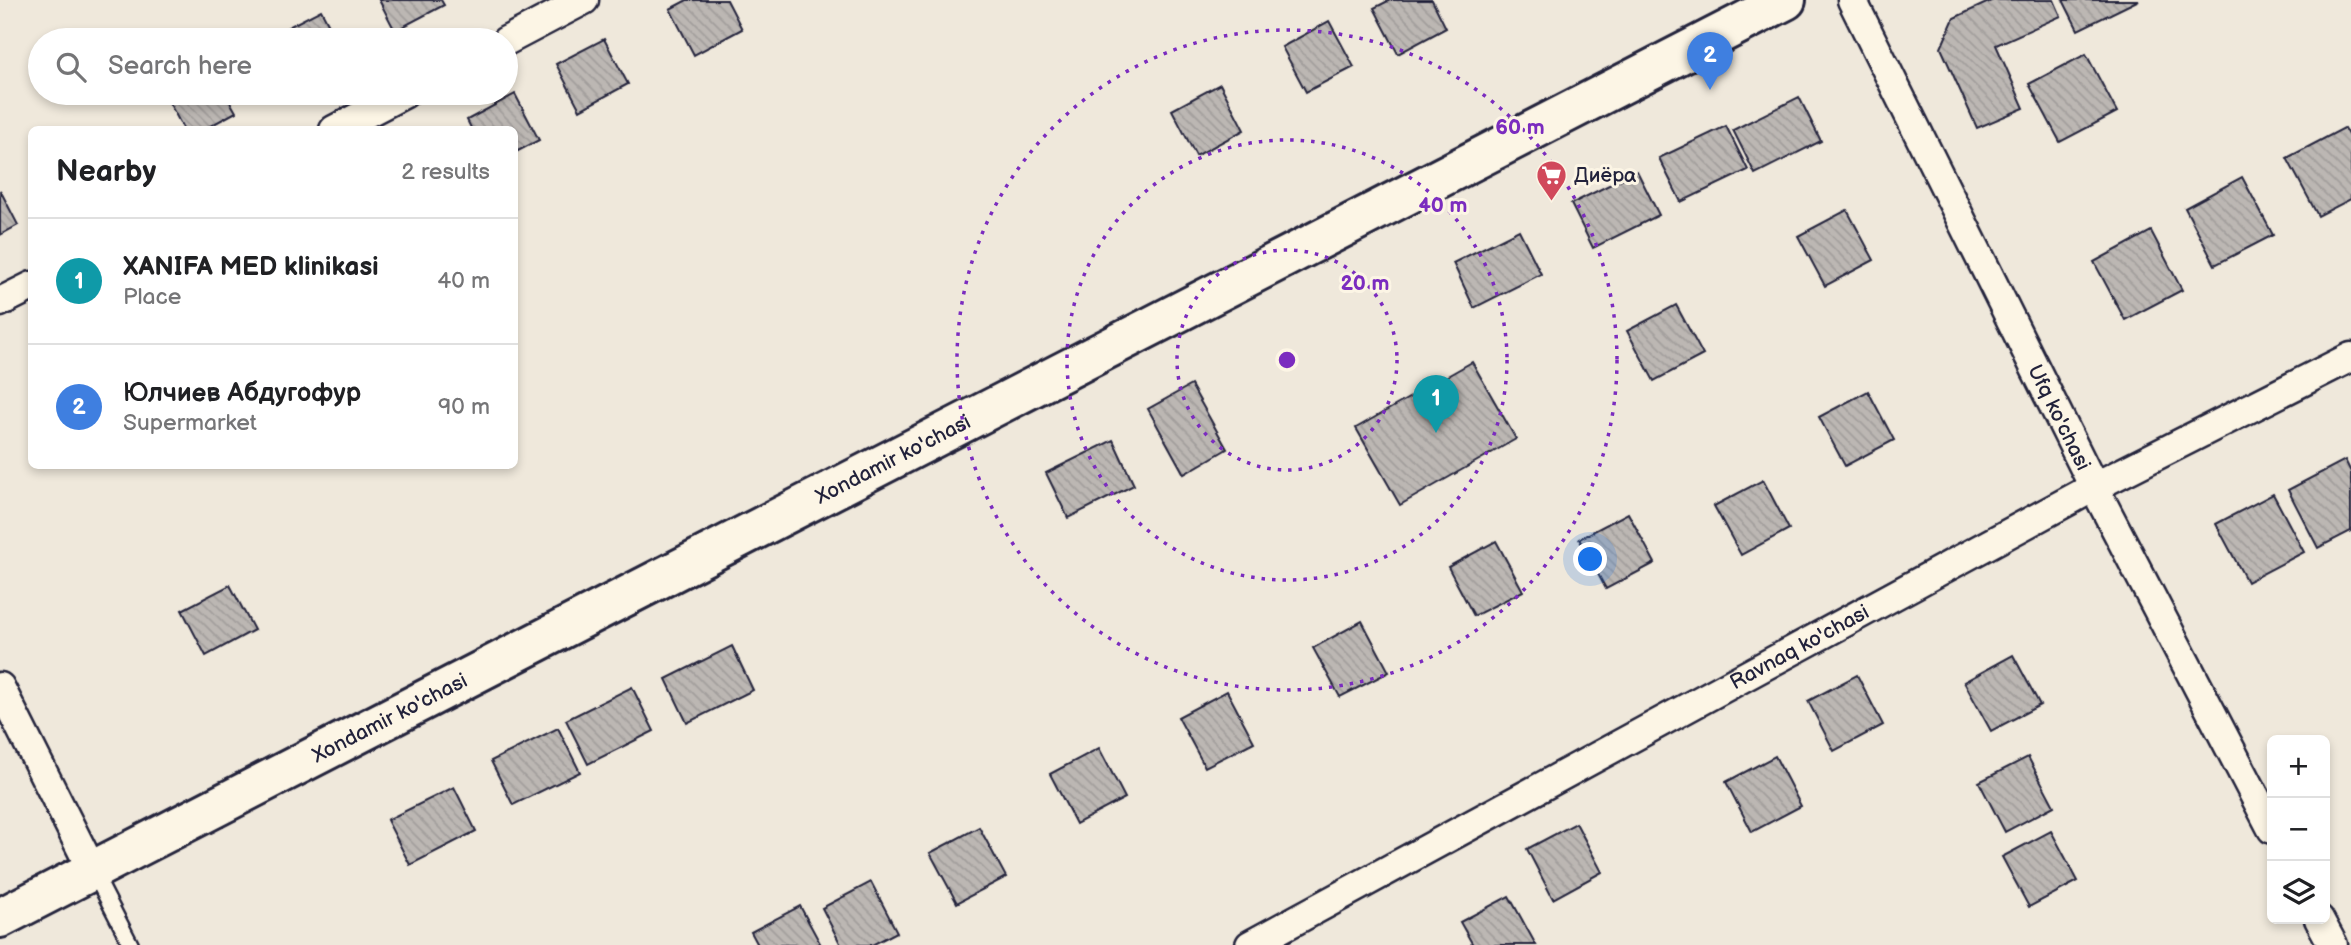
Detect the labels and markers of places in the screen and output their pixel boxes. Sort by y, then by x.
pin: 2 [1687,32,1733,90]
supermarket icon: Диёра [1534,158,1568,202]
place label: Диёра [1574,163,1637,188]
centre of rings [1275,348,1299,372]
pin: 1 [1413,375,1459,433]

